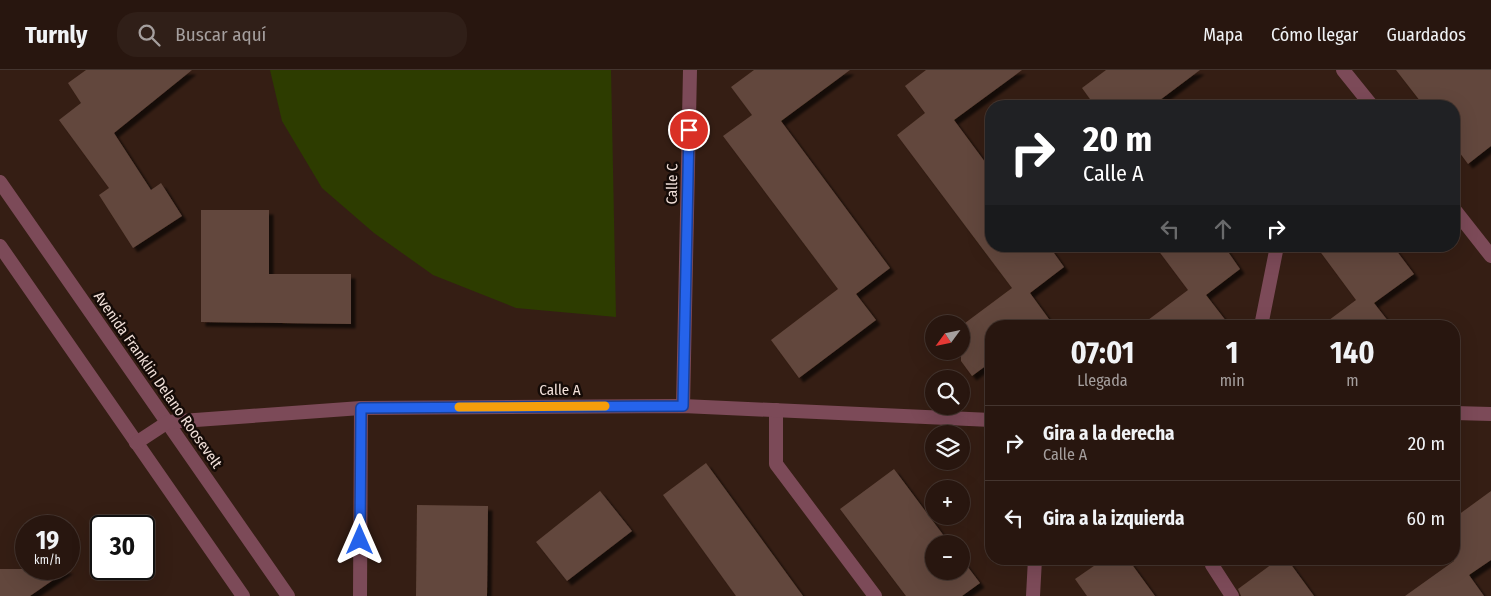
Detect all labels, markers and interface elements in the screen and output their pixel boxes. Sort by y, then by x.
search box [117,12,467,57]
text: Turnly [25,21,87,49]
icon: search [135,21,163,49]
text: Buscar aquí [175,23,266,46]
text: Mapa [1203,24,1243,46]
text: Cómo llegar [1271,24,1358,46]
text: Guardados [1386,24,1466,46]
pin [668,109,710,151]
icon: arrive [675,116,703,144]
text: 20 m [1083,118,1152,160]
icon: right [1000,120,1065,185]
text: Calle A [1083,160,1144,187]
street label: Calle C [663,163,681,205]
icon: left [1156,215,1184,243]
icon: ahead [1209,215,1237,243]
icon: right [1262,215,1290,243]
street label: Avenida Franklin Delano Roosevelt [90,288,226,472]
north arrow [925,315,970,360]
map controls [925,315,970,580]
text: 07:01 [1070,335,1134,371]
text: 1 [1226,335,1239,371]
text: 140 [1330,335,1375,371]
button: search [925,370,970,415]
text: Llegada [1077,371,1128,390]
text: min [1220,371,1245,390]
text: m [1346,371,1358,390]
street label: Calle A [539,381,581,399]
text: Gira a la derecha [1043,422,1175,445]
button: layers [925,425,970,470]
icon: right [1000,429,1028,457]
text: 20 m [1408,432,1445,455]
text: Calle A [1043,445,1087,464]
button: + [925,480,970,525]
icon: left [1000,504,1028,532]
text: Gira a la izquierda [1043,507,1185,530]
text: 60 m [1407,507,1445,530]
position arrow [333,513,385,565]
speed limit sign: 30 [90,515,155,580]
text: 19 [36,526,59,556]
button: − [925,535,970,580]
text: km/h [34,553,61,567]

